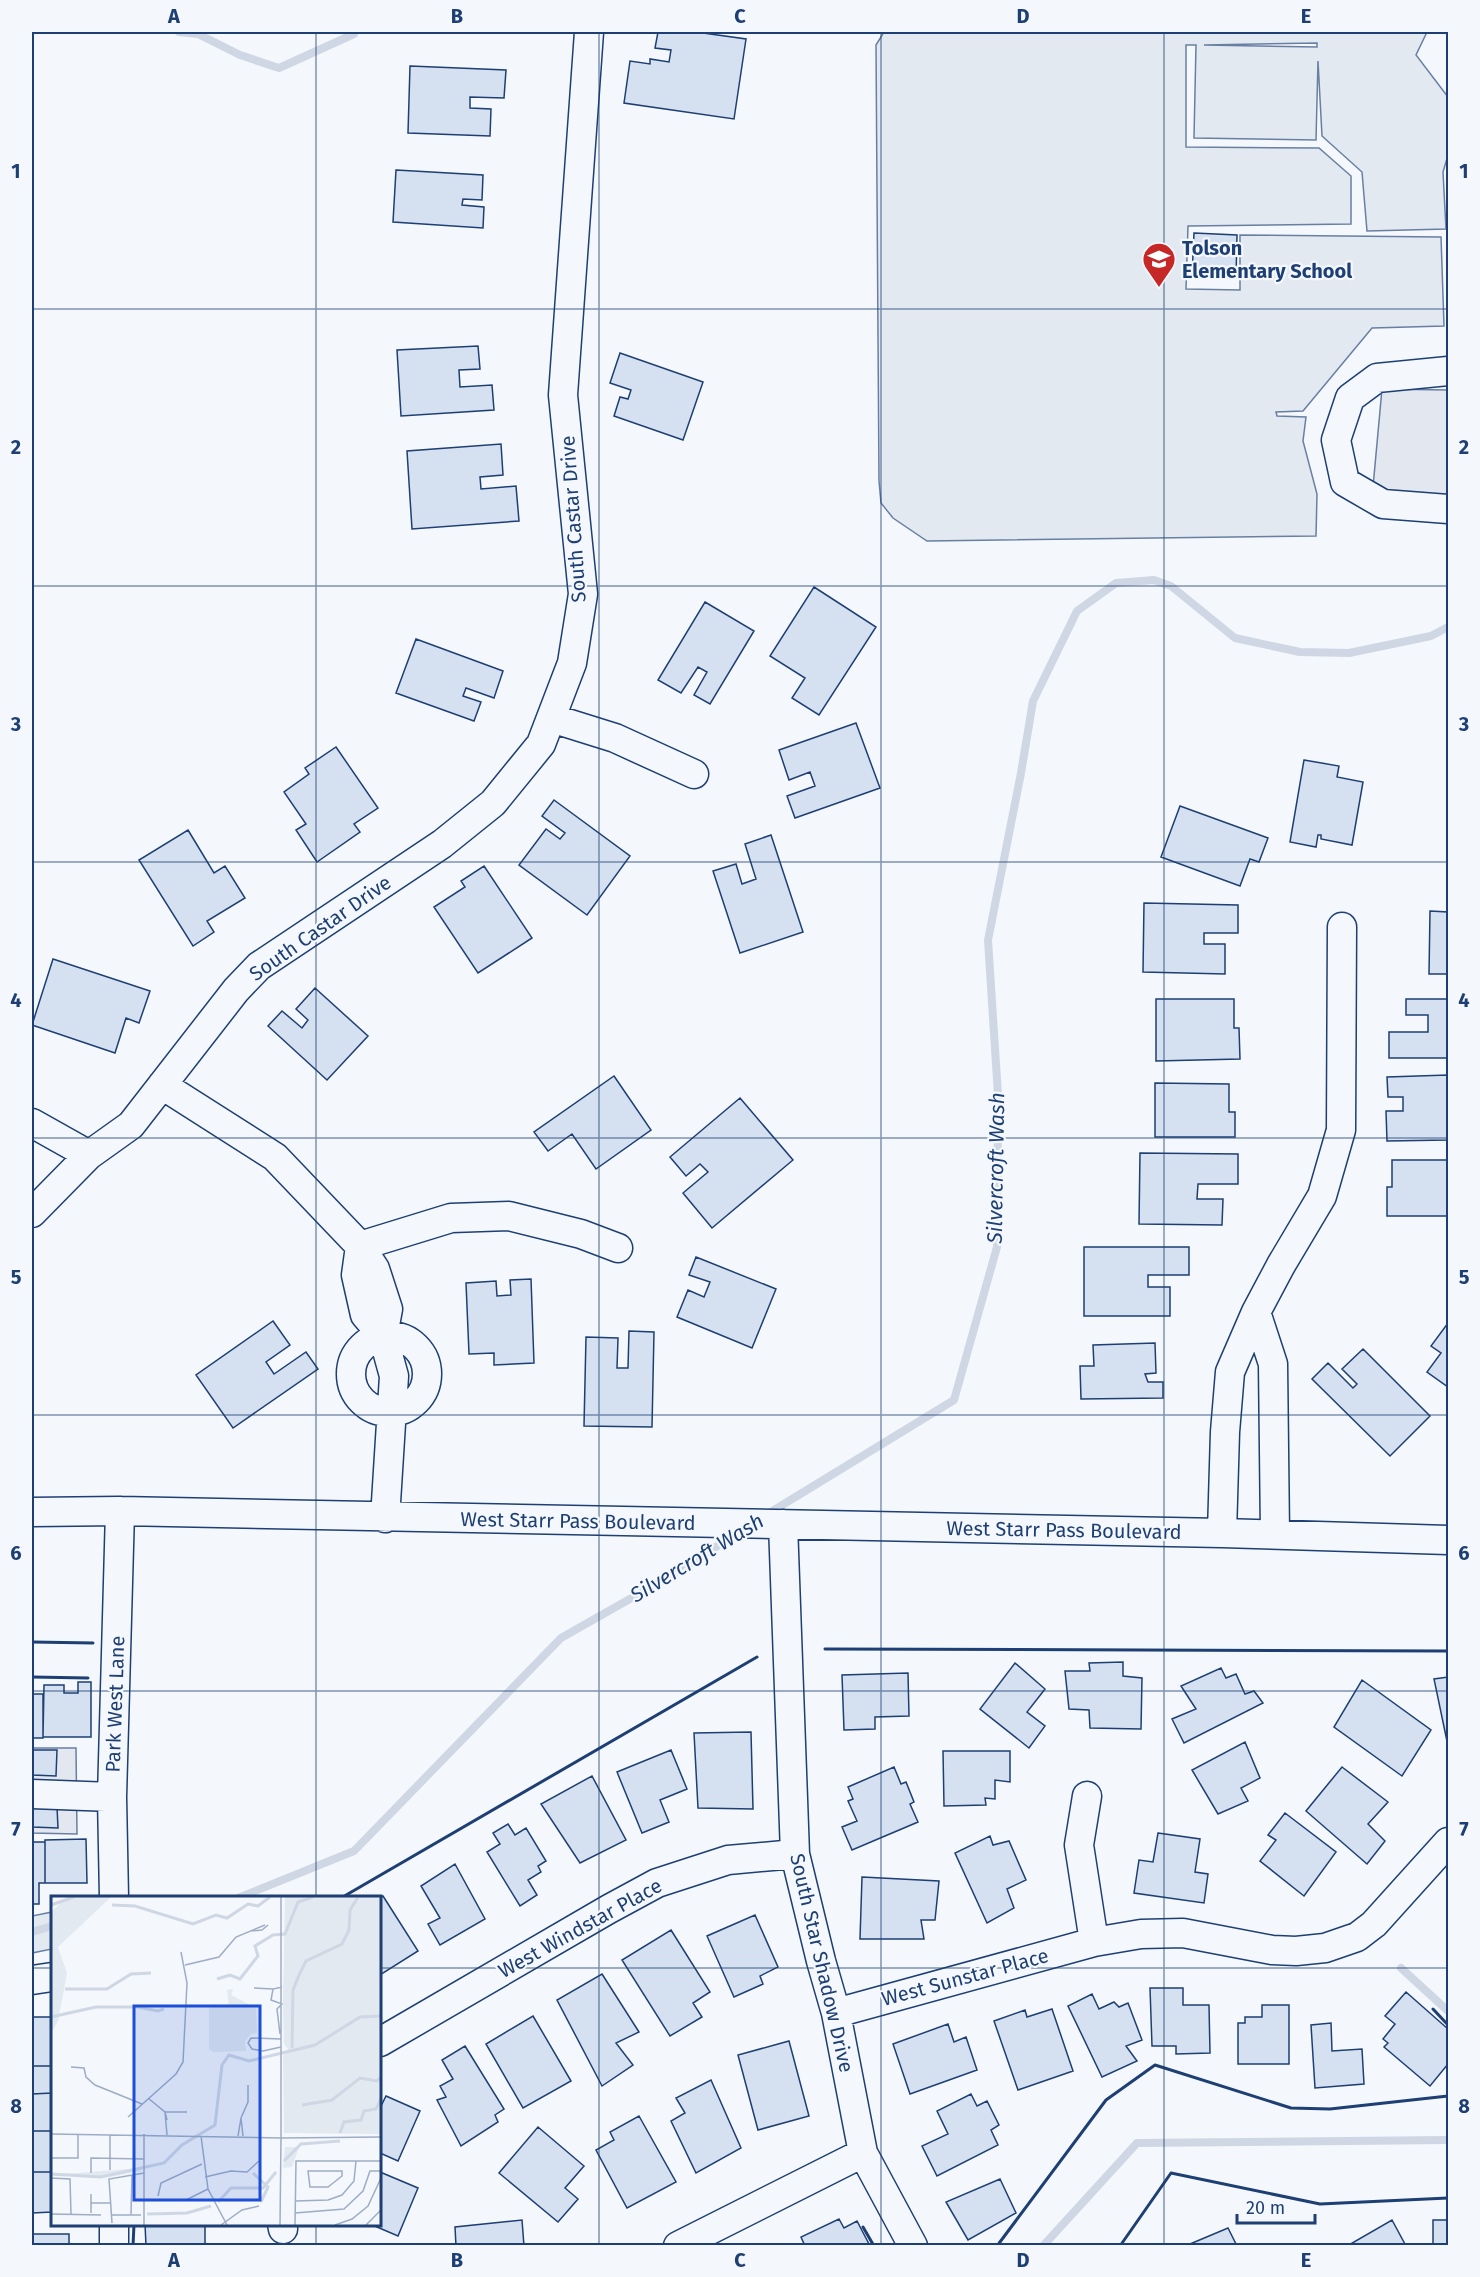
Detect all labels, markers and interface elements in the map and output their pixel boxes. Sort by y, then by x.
text: A [167,4,181,28]
text: B [451,4,463,28]
text: C [734,4,746,28]
text: D [1016,4,1030,28]
text: E [1301,4,1311,28]
text: 1 [11,159,21,183]
text: 1 [1459,159,1469,183]
place label: Tolson Elementary School [1182,236,1352,283]
school or university icon: Tolson Elementary School [1141,241,1177,288]
text: 2 [11,435,21,459]
street label: South Castar Drive [555,435,591,603]
text: 2 [1459,435,1469,459]
text: 3 [10,712,21,736]
text: 3 [1458,712,1469,736]
street label: South Castar Drive [245,870,395,986]
text: 4 [10,988,22,1012]
text: 4 [1458,988,1470,1012]
water label: Silvercroft Wash [982,1092,1010,1245]
text: 5 [11,1265,22,1289]
text: 5 [1459,1265,1470,1289]
street label: West Starr Pass Boulevard [460,1507,696,1535]
water label: Silvercroft Wash [625,1508,769,1609]
street label: West Starr Pass Boulevard [946,1516,1182,1544]
text: 6 [10,1541,22,1565]
text: 6 [1458,1541,1470,1565]
street label: Park West Lane [101,1635,129,1773]
text: 7 [11,1817,21,1841]
text: 7 [1459,1817,1469,1841]
street label: South Star Shadow Drive [785,1851,859,2075]
street label: West Windstar Place [494,1873,666,1983]
inset map [51,1896,381,2226]
street label: West Sunstar Place [879,1943,1051,2011]
text: 8 [10,2094,22,2118]
text: 8 [1458,2094,1470,2118]
scale bar [1237,2187,1315,2225]
text: 20 m [1246,2197,1285,2219]
text: A [167,2248,181,2272]
text: B [451,2248,463,2272]
text: C [734,2248,746,2272]
text: D [1016,2248,1030,2272]
text: E [1301,2248,1311,2272]

